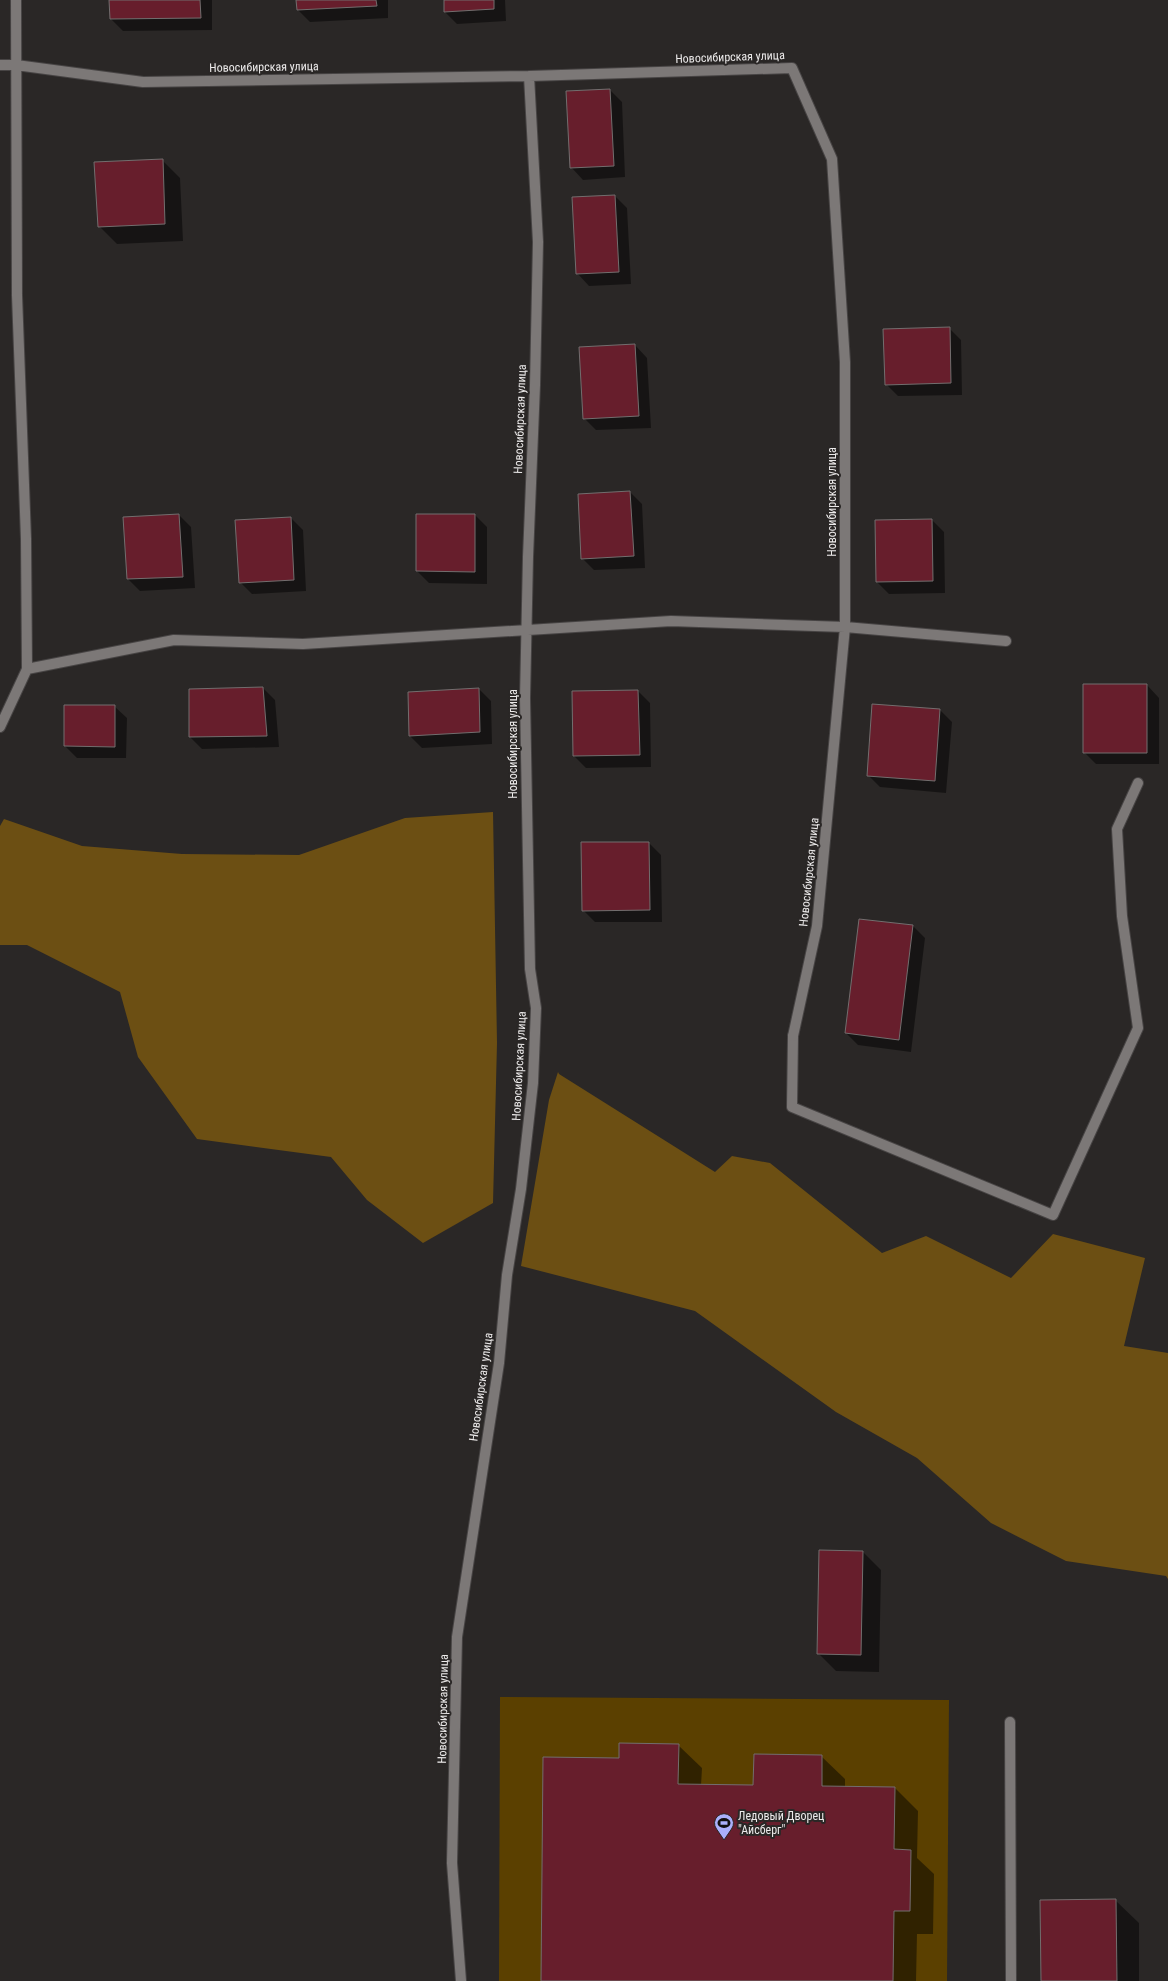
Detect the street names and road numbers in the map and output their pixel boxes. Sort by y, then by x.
street label: Новосибирская улица [675,48,785,66]
street label: Новосибирская улица [209,59,319,75]
street label: Новосибирская улица [511,364,529,474]
street label: Новосибирская улица [825,447,839,557]
street label: Новосибирская улица [506,689,520,799]
street label: Новосибирская улица [796,817,822,927]
street label: Новосибирская улица [509,1011,529,1121]
street label: Новосибирская улица [466,1332,496,1442]
street label: Новосибирская улица [435,1654,451,1764]

